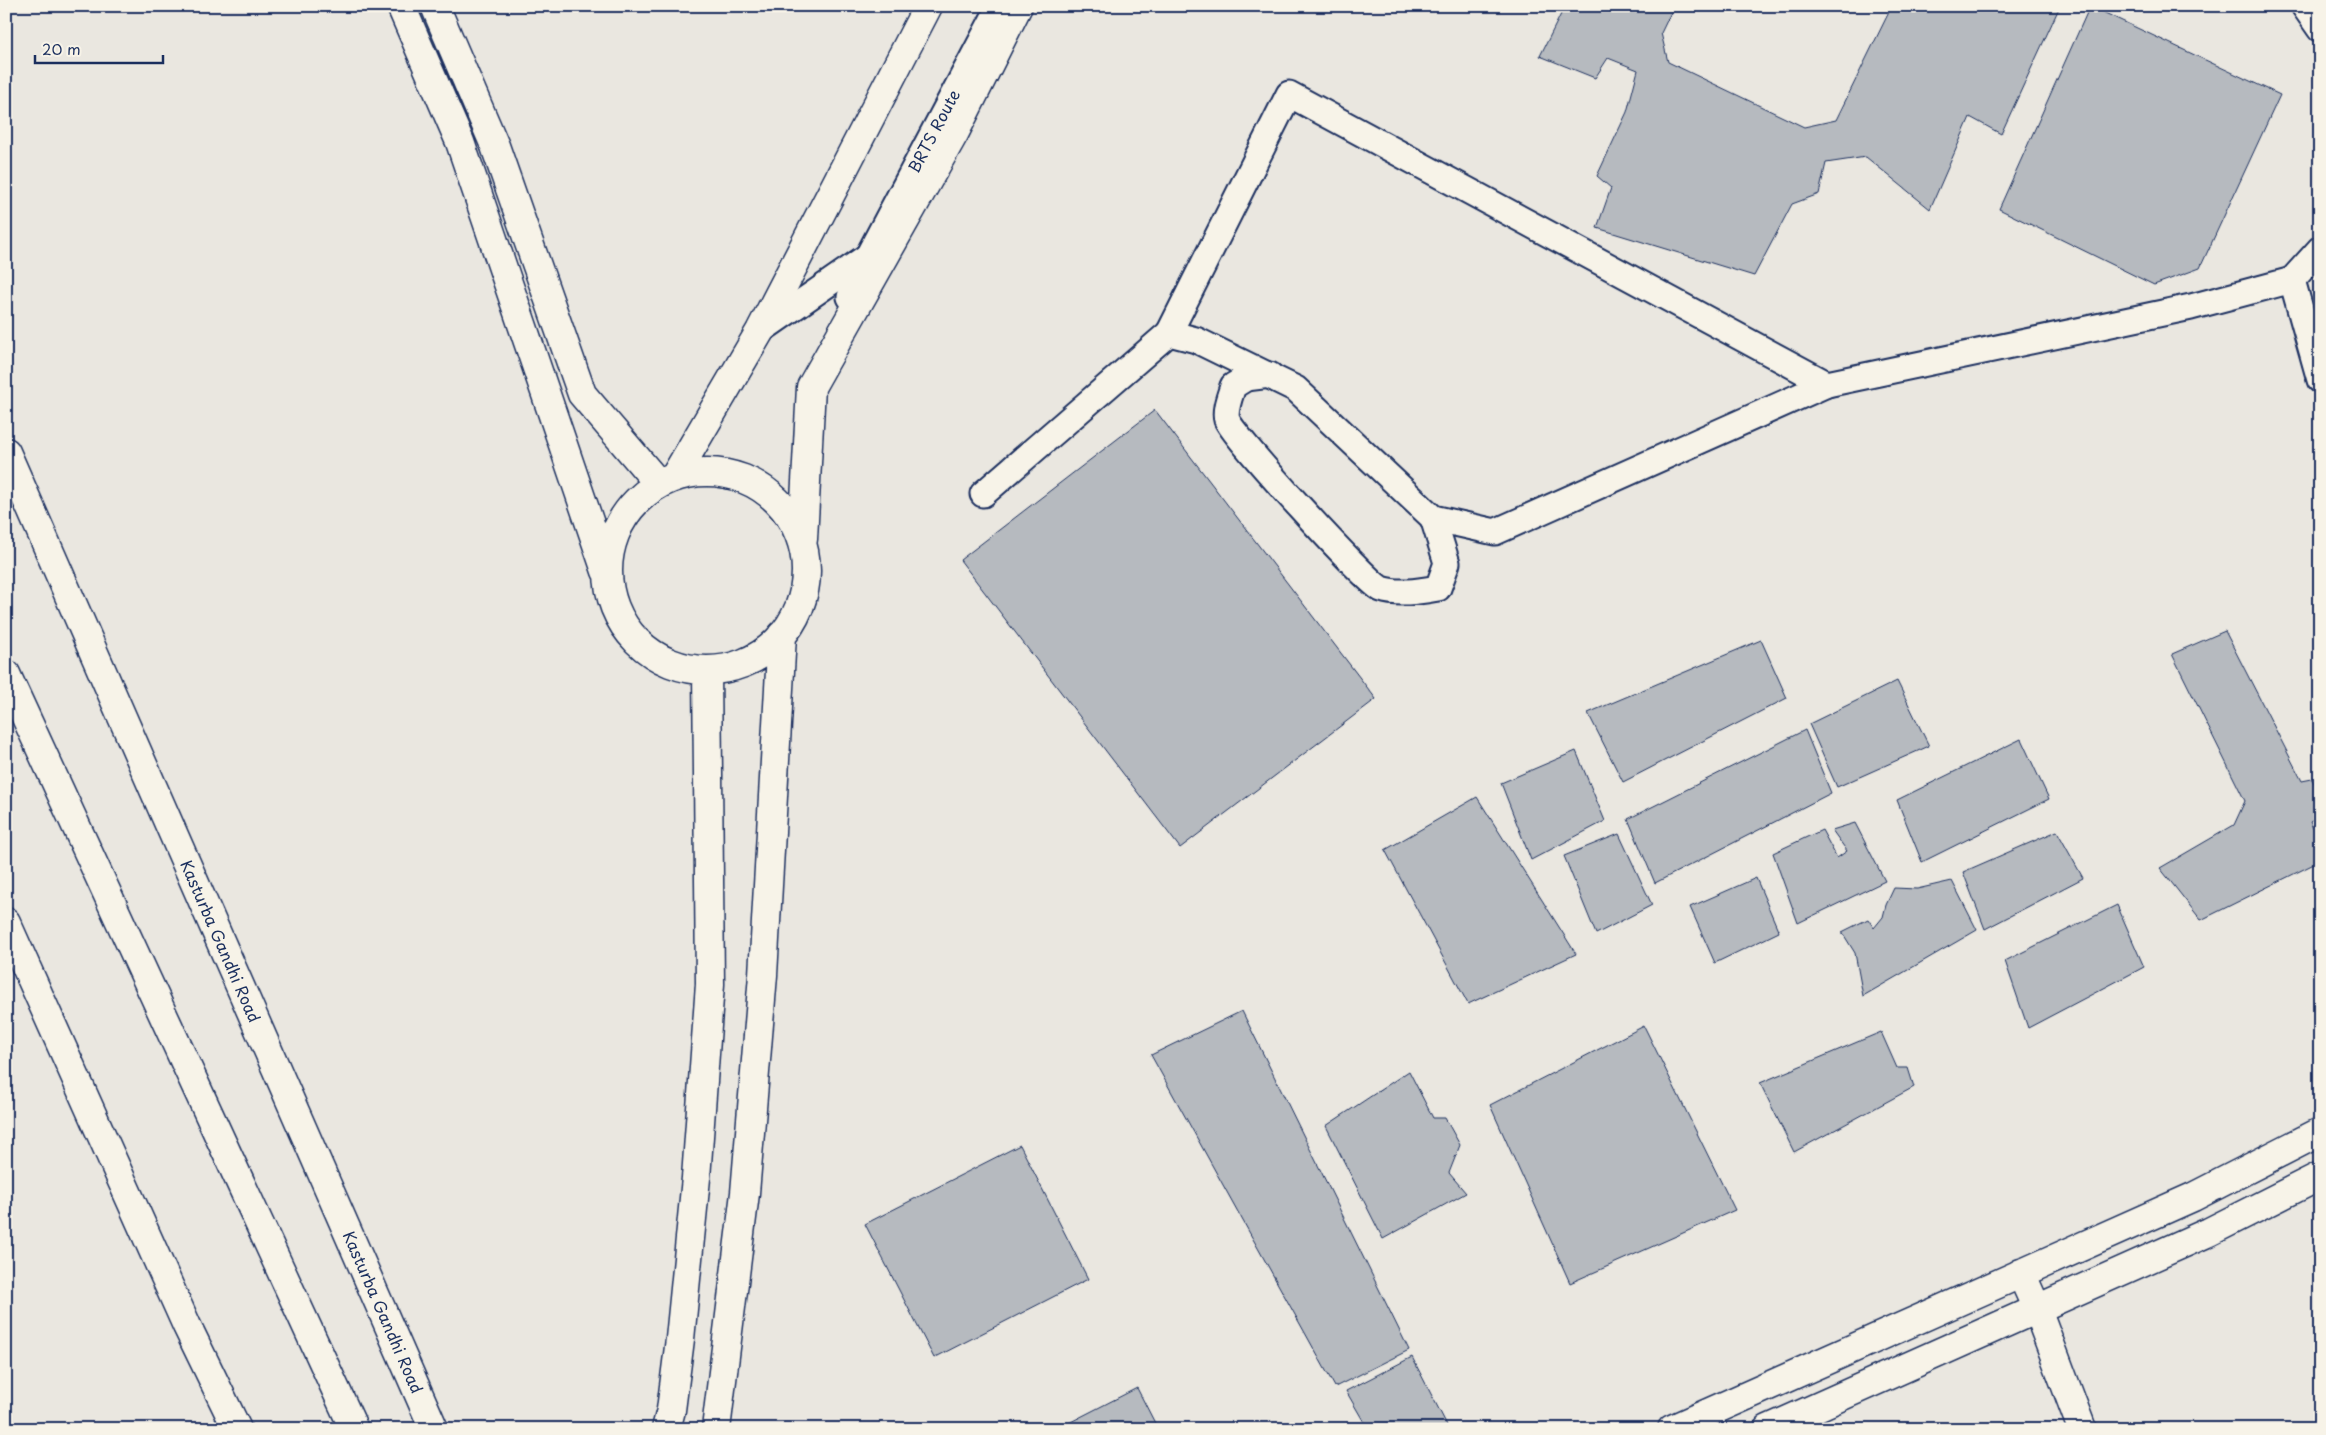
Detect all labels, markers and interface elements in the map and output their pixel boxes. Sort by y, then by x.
scale bar [35,32,162,64]
text: 20 m [42,37,81,60]
street label: BRTS Route [901,85,965,176]
street label: Kasturba Gandhi Road [175,856,267,1026]
street label: Kasturba Gandhi Road [338,1227,430,1397]

